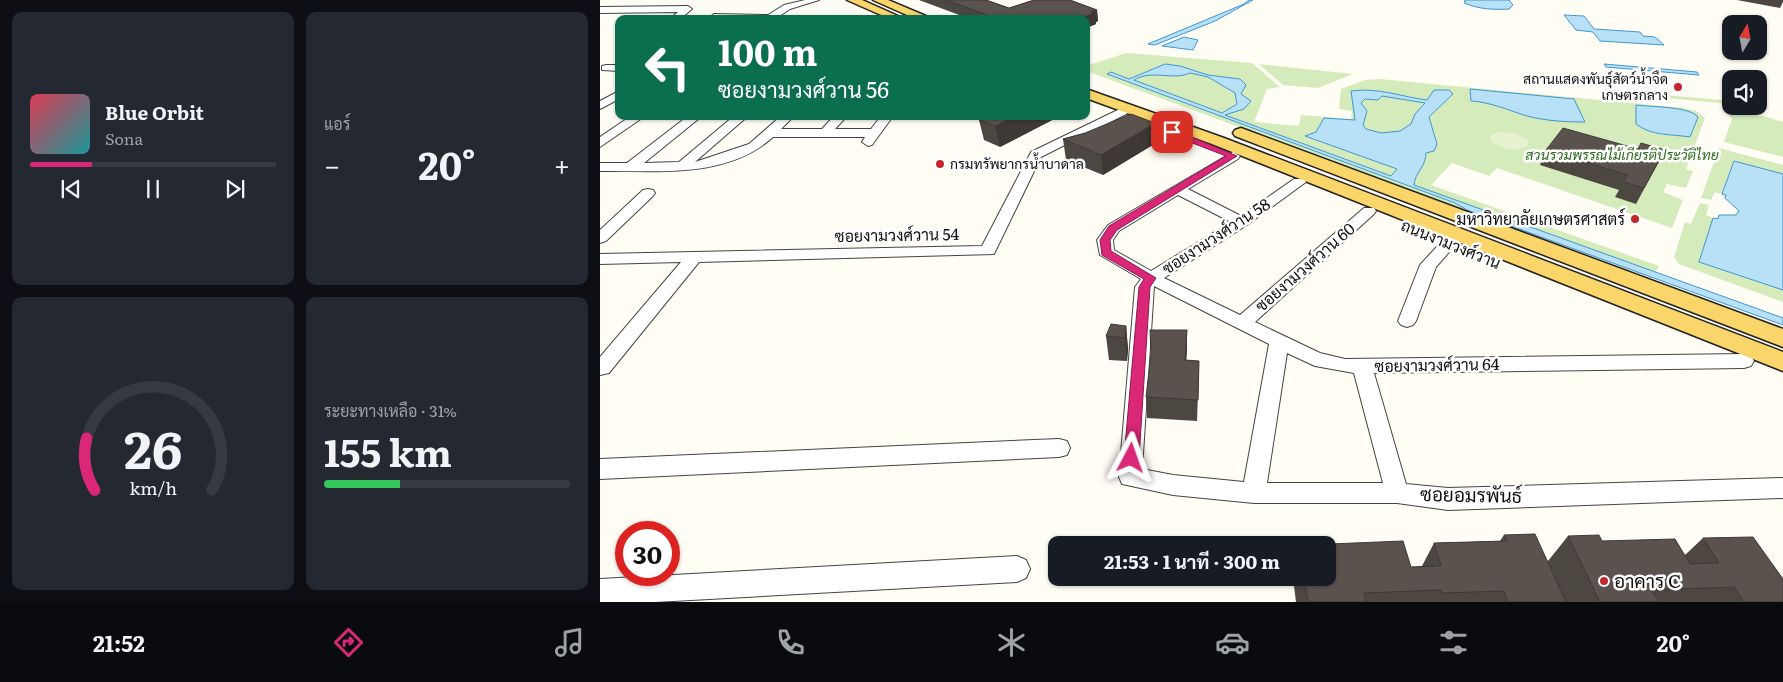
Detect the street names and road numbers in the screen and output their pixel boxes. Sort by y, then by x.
street label: ซอยงามวงศ์วาน 58 [1157,191,1274,279]
street label: ถนนงามวงศ์วาน [1398,212,1505,274]
street label: ซอยงามวงศ์วาน 60 [1249,216,1360,316]
street label: ซอยงามวงศ์วาน 54 [834,221,960,247]
street label: ซอยงามวงศ์วาน 64 [1374,351,1500,377]
street label: ซอยอมรพันธ์ [1420,479,1522,509]

